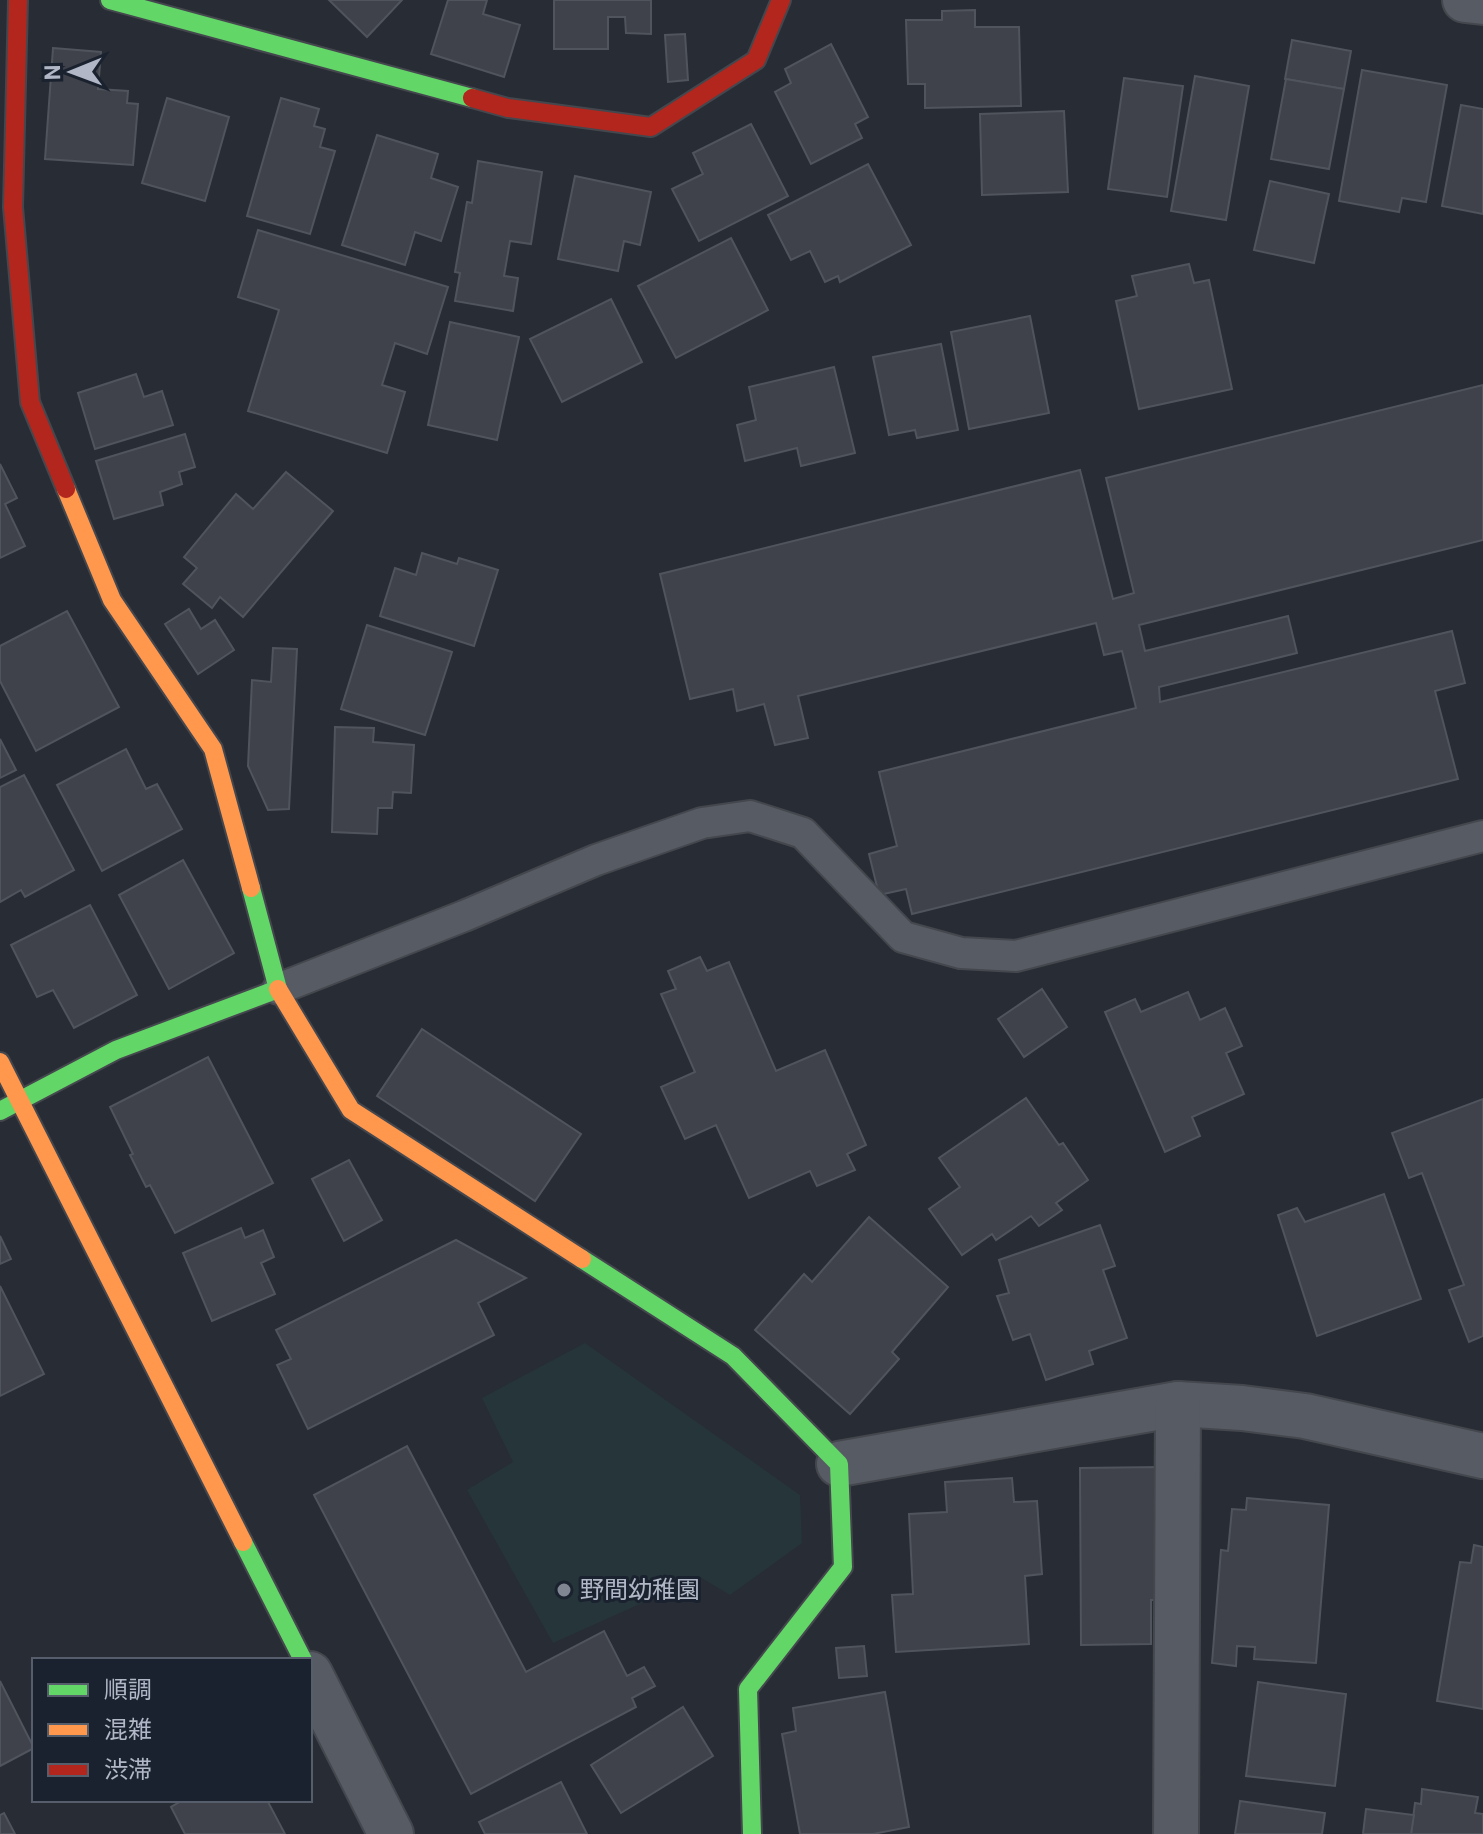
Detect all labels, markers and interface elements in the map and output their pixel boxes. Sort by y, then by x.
north arrow [32,32,112,112]
text: N [40,64,65,80]
place label: 野間幼稚園 [580,1576,700,1604]
marker: 野間幼稚園 [555,1581,573,1599]
legend [32,1658,312,1802]
text: 順調 [104,1676,152,1704]
text: 混雑 [104,1716,152,1744]
text: 渋滞 [104,1756,152,1784]

